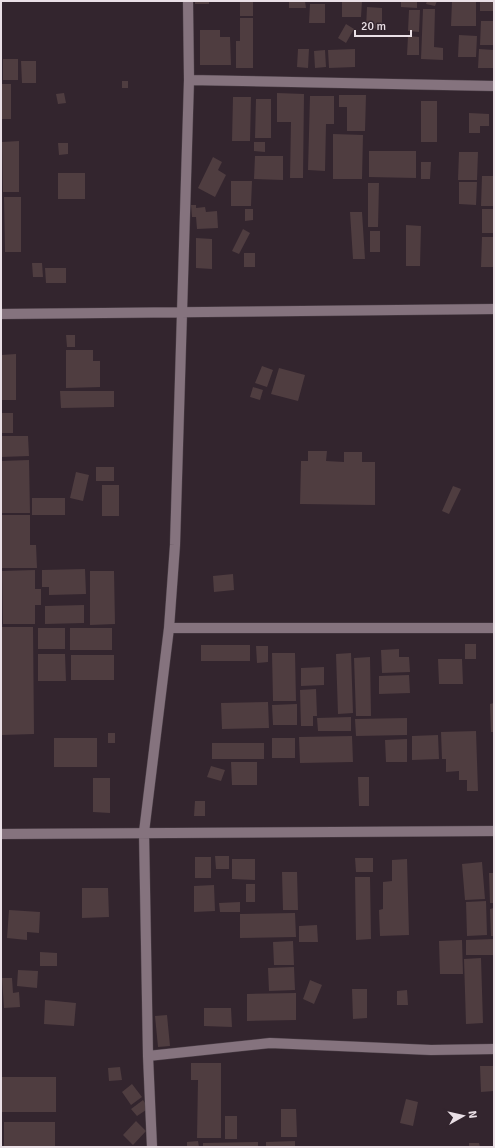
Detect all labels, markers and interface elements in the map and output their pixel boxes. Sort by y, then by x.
scale bar [355,12,411,38]
text: 20 m [361,19,386,34]
north arrow [443,1096,483,1136]
text: N [465,1110,479,1119]

